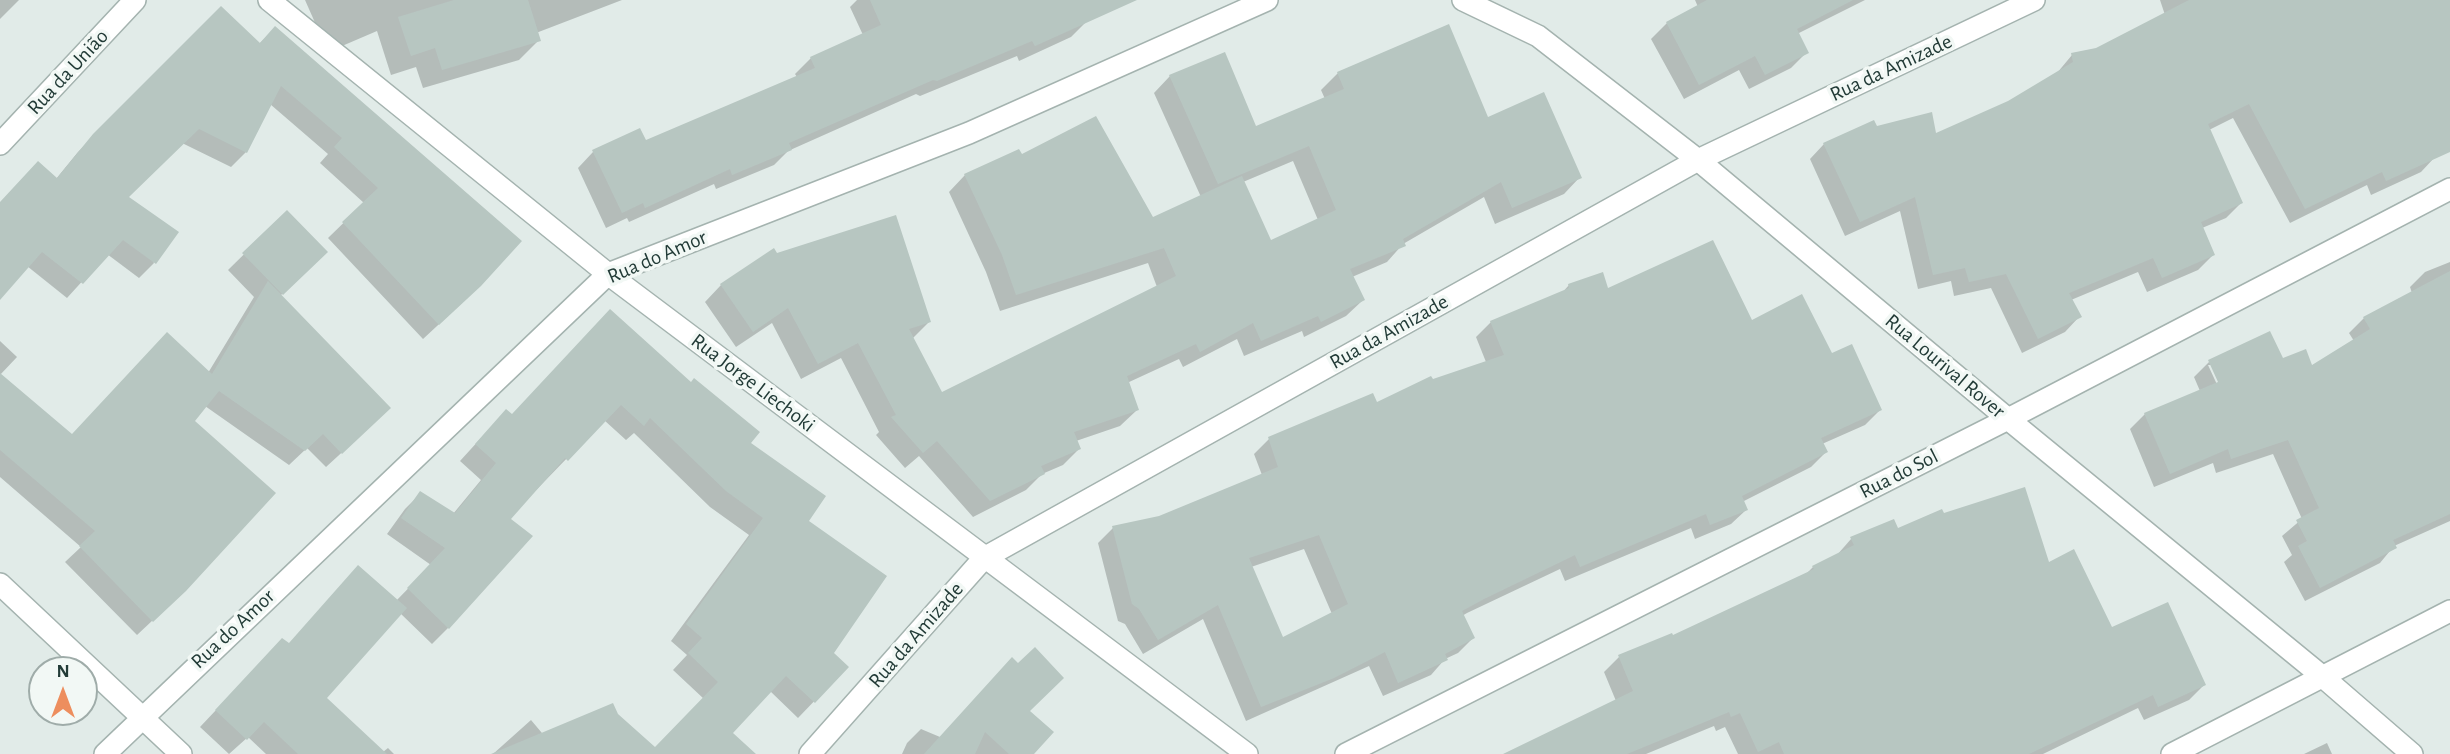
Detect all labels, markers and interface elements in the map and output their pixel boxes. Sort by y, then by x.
street label: Rua da União [22,24,114,120]
street label: Rua da Amizade [1826,29,1956,107]
street label: Rua do Amor [604,225,710,289]
street label: Rua da Amizade [1325,289,1453,375]
street label: Rua Lourival Rover [1880,308,2010,424]
street label: Rua Jorge Liechoki [686,328,820,438]
street label: Rua do Sol [1856,444,1942,504]
street label: Rua da Amizade [863,577,969,693]
street label: Rua do Amor [186,584,280,674]
north arrow [28,656,98,726]
text: N [56,662,70,681]

